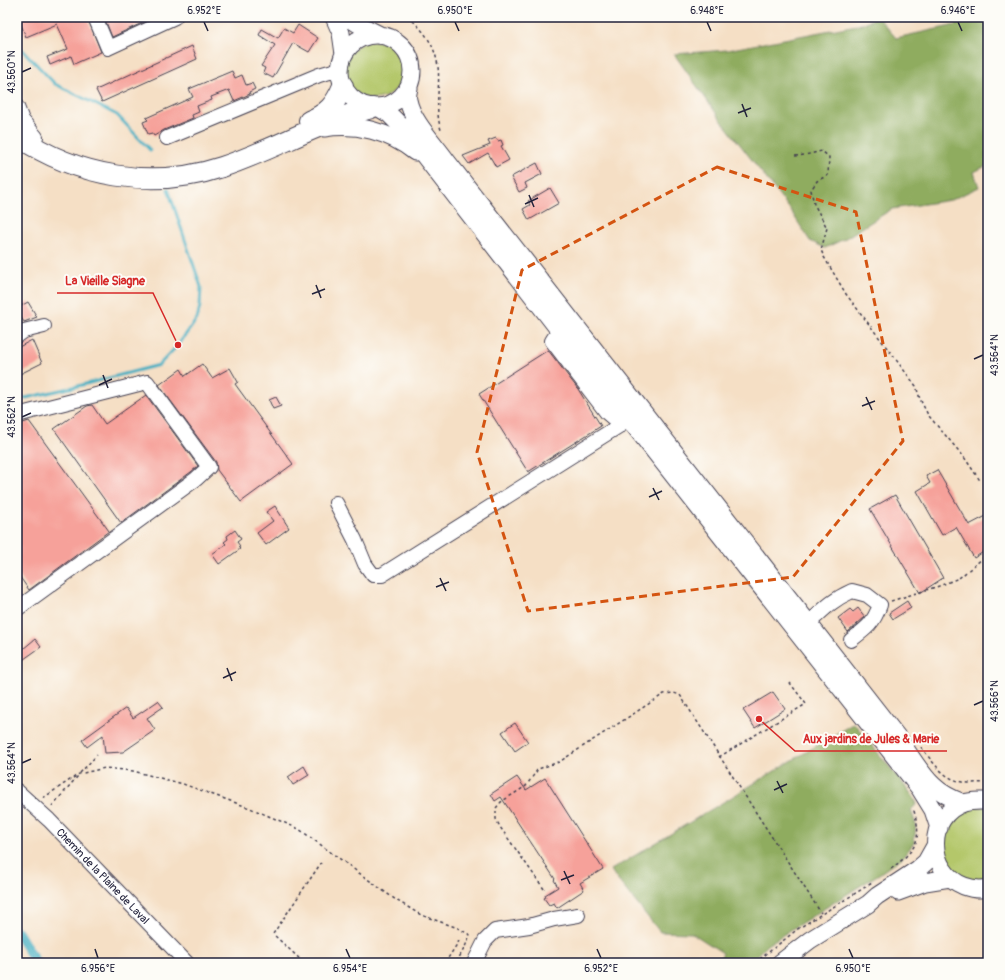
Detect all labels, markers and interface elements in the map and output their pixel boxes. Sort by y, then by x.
text: 6.952°E [187,5,221,17]
text: 6.950°E [438,5,473,17]
text: 6.948°E [690,5,724,17]
text: 6.946°E [941,5,975,17]
text: 43.560°N [6,50,18,93]
callout: La Vieille Siagne [57,269,153,293]
text: La Vieille Siagne [65,274,146,289]
text: 43.564°N [989,334,1001,376]
text: 43.562°N [6,396,18,438]
text: 43.566°N [989,680,1001,722]
callout: Aux jardins de Jules & Marie [795,727,947,751]
text: Aux jardins de Jules & Marie [803,732,940,747]
text: 43.564°N [6,742,18,784]
street label: Chemin de la Plaine de Laval [54,825,152,927]
text: 6.956°E [81,963,115,975]
text: 6.954°E [333,963,367,975]
text: 6.952°E [584,963,618,975]
text: 6.950°E [836,963,871,975]

